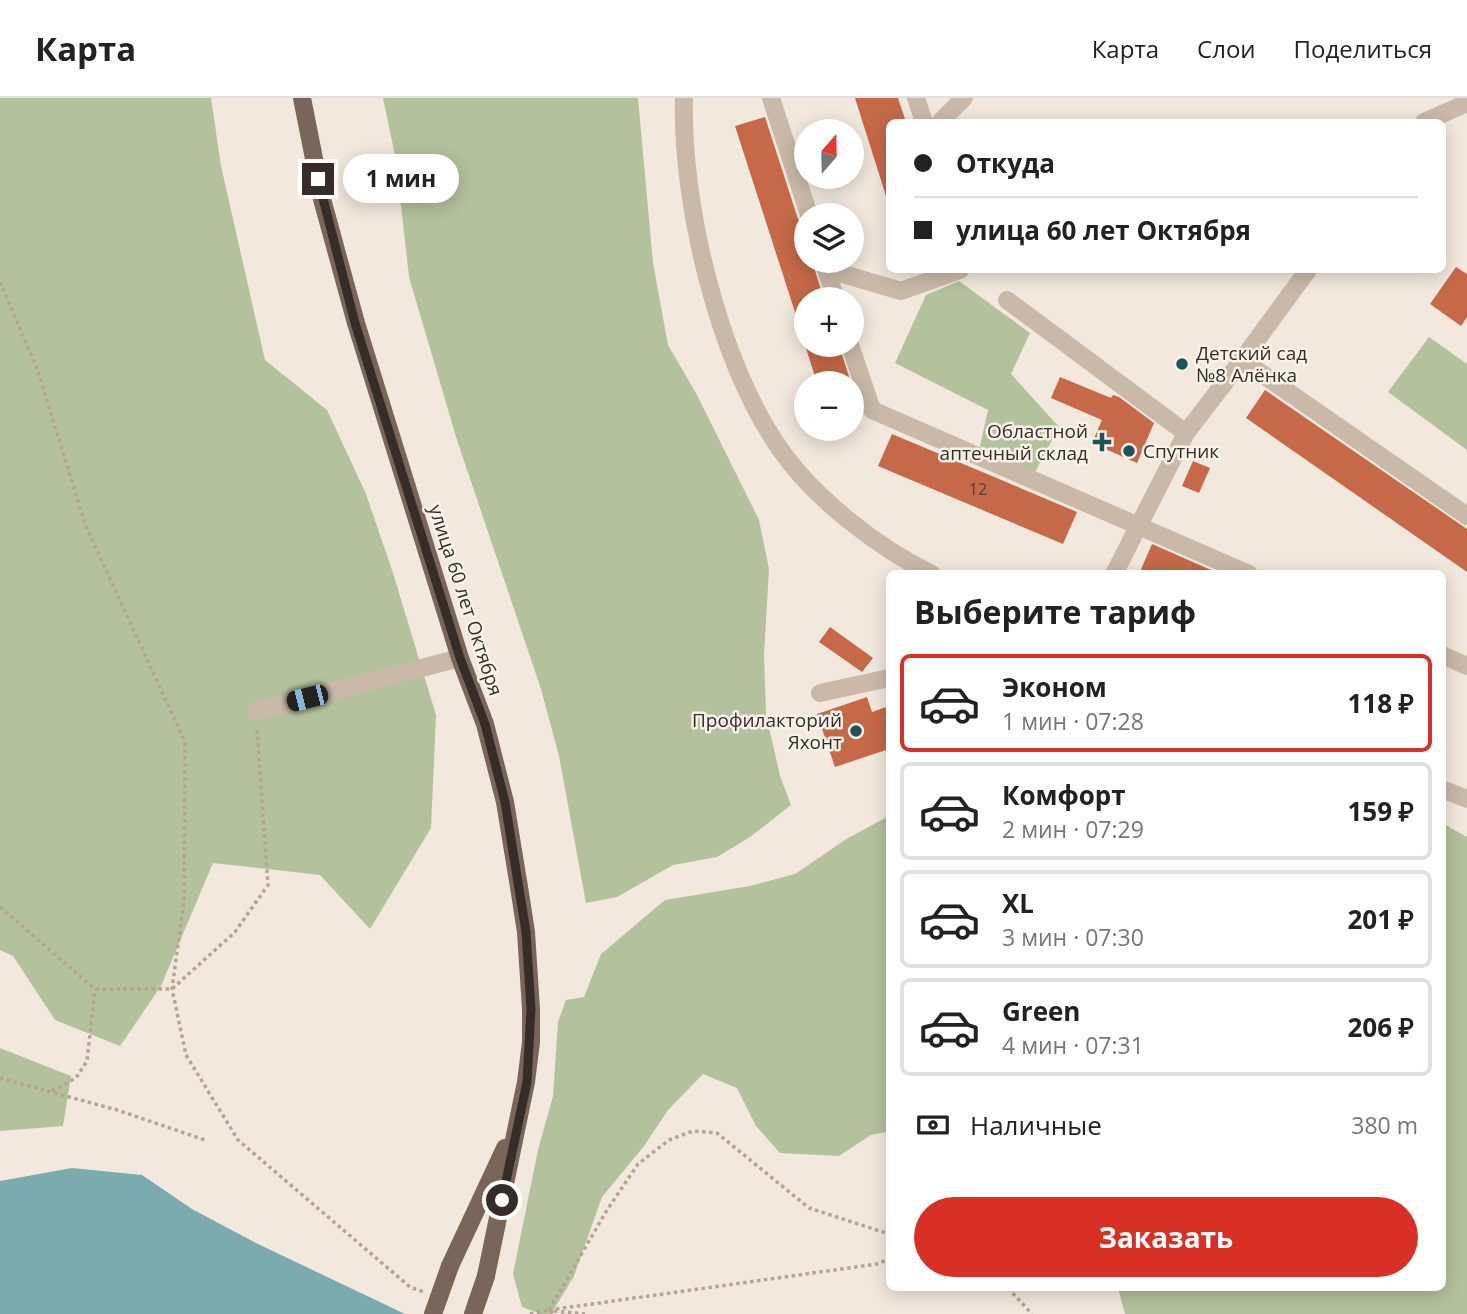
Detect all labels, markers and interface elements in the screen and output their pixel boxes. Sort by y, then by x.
text: Карта [35,26,136,71]
text: Карта [1092,32,1159,65]
text: Слои [1197,32,1256,65]
text: Поделиться [1294,32,1432,65]
north arrow [794,119,864,189]
map controls [794,119,864,441]
text: Откуда [956,145,1055,181]
callout: 1 мин [342,154,458,204]
text: 1 мин [366,162,436,194]
route end [302,163,334,195]
button: layers [794,203,864,273]
text: улица 60 лет Октября [956,212,1251,248]
button: + [794,287,864,357]
place label: Детский сад №8 Алёнка [1196,340,1307,388]
marker: Детский сад №8 Алёнка [1174,356,1190,372]
button: − [794,371,864,441]
place label: Областной аптечный склад [940,418,1088,466]
marker: Областной аптечный склад [1094,434,1110,450]
place label: Спутник [1143,438,1219,464]
marker: Спутник [1121,443,1137,459]
house number: 12 [969,478,987,500]
street label: улица 60 лет Октября [423,501,509,699]
text: Выберите тариф [914,590,1196,633]
text: Эконом [1002,669,1107,705]
icon: car [918,672,981,735]
car [285,683,330,713]
text: 118 ₽ [1348,685,1414,721]
text: 1 мин · 07:28 [1002,705,1144,737]
place label: Профилакторий Яхонт [692,707,842,755]
marker: Профилакторий Яхонт [848,723,864,739]
text: Комфорт [1002,777,1126,813]
icon: car [918,780,981,843]
text: 159 ₽ [1348,793,1414,829]
text: 2 мин · 07:29 [1002,813,1144,845]
text: XL [1002,885,1034,921]
icon: car [918,888,981,951]
text: 201 ₽ [1348,901,1414,937]
text: 3 мин · 07:30 [1002,921,1144,953]
text: Green [1002,993,1080,1029]
icon: car [918,996,981,1059]
text: 206 ₽ [1348,1009,1414,1045]
text: 4 мин · 07:31 [1002,1029,1144,1061]
icon: cash [914,1106,952,1144]
text: Наличные [970,1107,1102,1143]
text: 380 m [1351,1109,1418,1141]
route start [486,1184,518,1216]
button: Заказать [914,1197,1418,1277]

